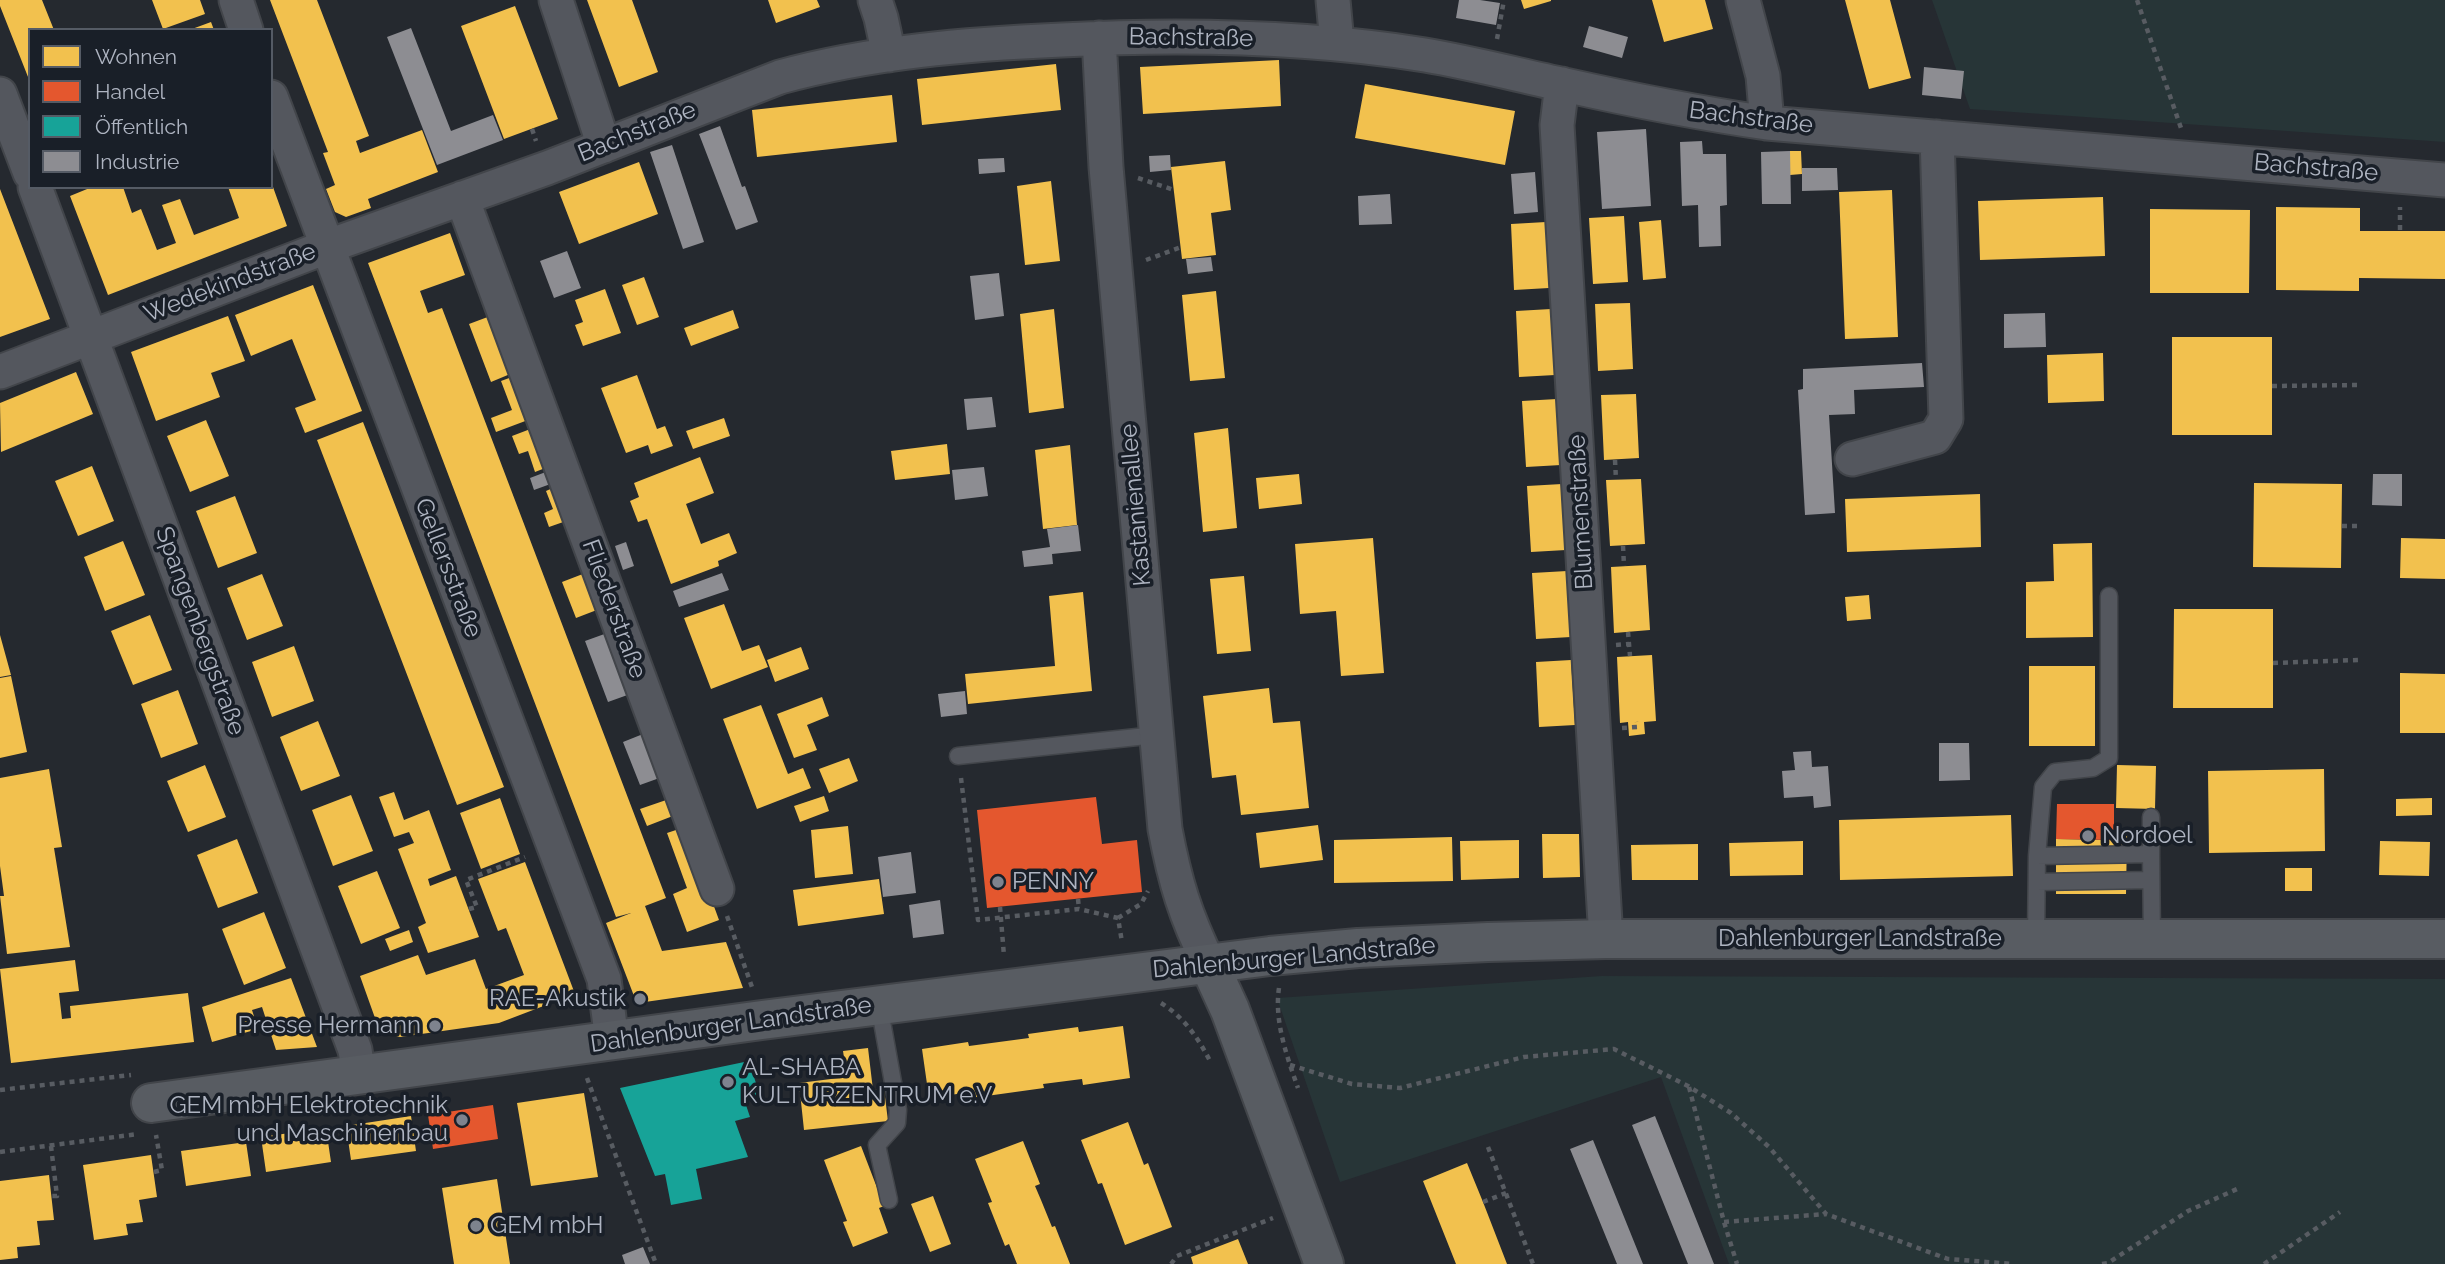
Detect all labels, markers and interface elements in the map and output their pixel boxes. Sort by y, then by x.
street label: Bachstraße [1128,23,1254,53]
legend [28,28,273,189]
text: Wohnen [95,44,177,69]
text: Handel [95,79,165,104]
street label: Bachstraße [574,95,700,169]
street label: Bachstraße [1687,96,1815,140]
text: Öffentlich [95,114,188,139]
street label: Bachstraße [2253,148,2379,188]
text: Industrie [95,149,179,174]
street label: Wedekindstraße [140,237,320,329]
street label: Kastanienallee [1115,423,1157,587]
street label: Blumenstraße [1563,434,1599,590]
street label: Gellersstraße [408,494,488,642]
street label: Spangenbergstraße [149,523,251,739]
street label: Fliederstraße [576,536,652,682]
place label: Nordoel [2102,822,2193,850]
marker: Nordoel [2080,828,2096,844]
place label: PENNY [1012,868,1094,896]
marker: PENNY [990,874,1006,890]
street label: Dahlenburger Landstraße [1718,925,2002,953]
street label: Dahlenburger Landstraße [1151,931,1437,985]
place label: RAE-Akustik [489,985,626,1013]
street label: Dahlenburger Landstraße [588,991,874,1059]
marker: RAE-Akustik [632,991,648,1007]
place label: Presse Hermann [237,1012,421,1040]
marker: Presse Hermann [427,1018,443,1034]
place label: AL-SHABA KULTURZENTRUM e.V [742,1054,992,1110]
marker: AL-SHABA KULTURZENTRUM e.V [720,1074,736,1090]
place label: GEM mbH Elektrotechnik und Maschinenbau [169,1092,448,1148]
marker: GEM mbH Elektrotechnik und Maschinenbau [454,1112,470,1128]
place label: GEM mbH [490,1212,603,1240]
marker: GEM mbH [468,1218,484,1234]

